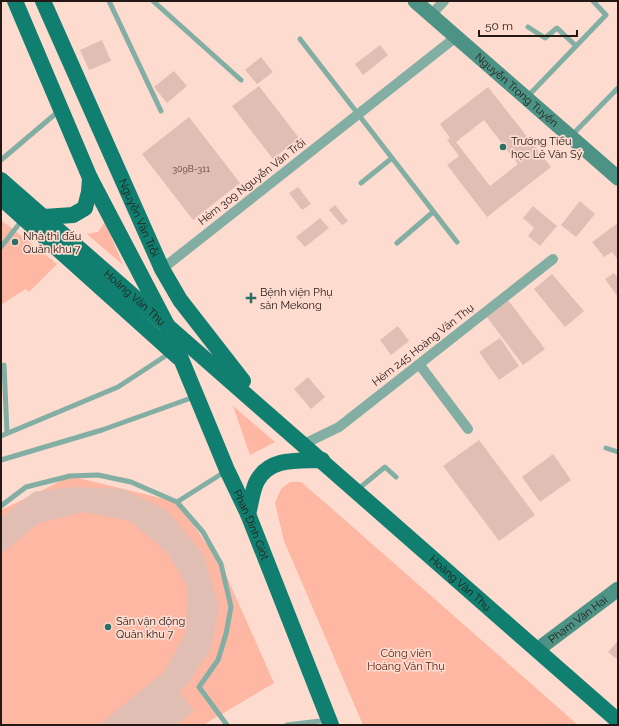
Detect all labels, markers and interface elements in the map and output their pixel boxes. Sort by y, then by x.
scale bar [479,12,577,38]
text: 50 m [485,19,513,33]
street label: Nguyễn Trọng Tuyển [473,50,561,129]
place label: Trường Tiểu học Lê Văn Sỹ [511,135,583,161]
street label: Hẻm 309 Nguyễn Văn Trỗi [196,136,308,228]
marker: Trường Tiểu học Lê Văn Sỹ [498,142,508,152]
house number: 309B-311 [172,164,210,174]
street label: Nguyễn Văn Trỗi [116,177,162,258]
place label: Nhà thi đấu Quân khu 7 [23,230,81,256]
marker: Nhà thi đấu Quân khu 7 [10,237,20,247]
street label: Hoàng Văn Thụ [101,267,168,328]
place label: Bệnh viện Phụ sản Mekong [260,286,333,312]
marker: Bệnh viện Phụ sản Mekong [245,292,257,304]
street label: Hẻm 245 Hoàng Văn Thụ [369,301,477,389]
street label: Phan Đình Giót [231,487,272,562]
street label: Hoàng Văn Thụ [427,552,494,613]
street label: Phạm Văn Hai [546,593,610,646]
place label: Sân vận động Quân khu 7 [116,615,185,641]
marker: Sân vận động Quân khu 7 [103,622,113,632]
park label: Công viên Hoàng Văn Thụ [367,647,445,673]

